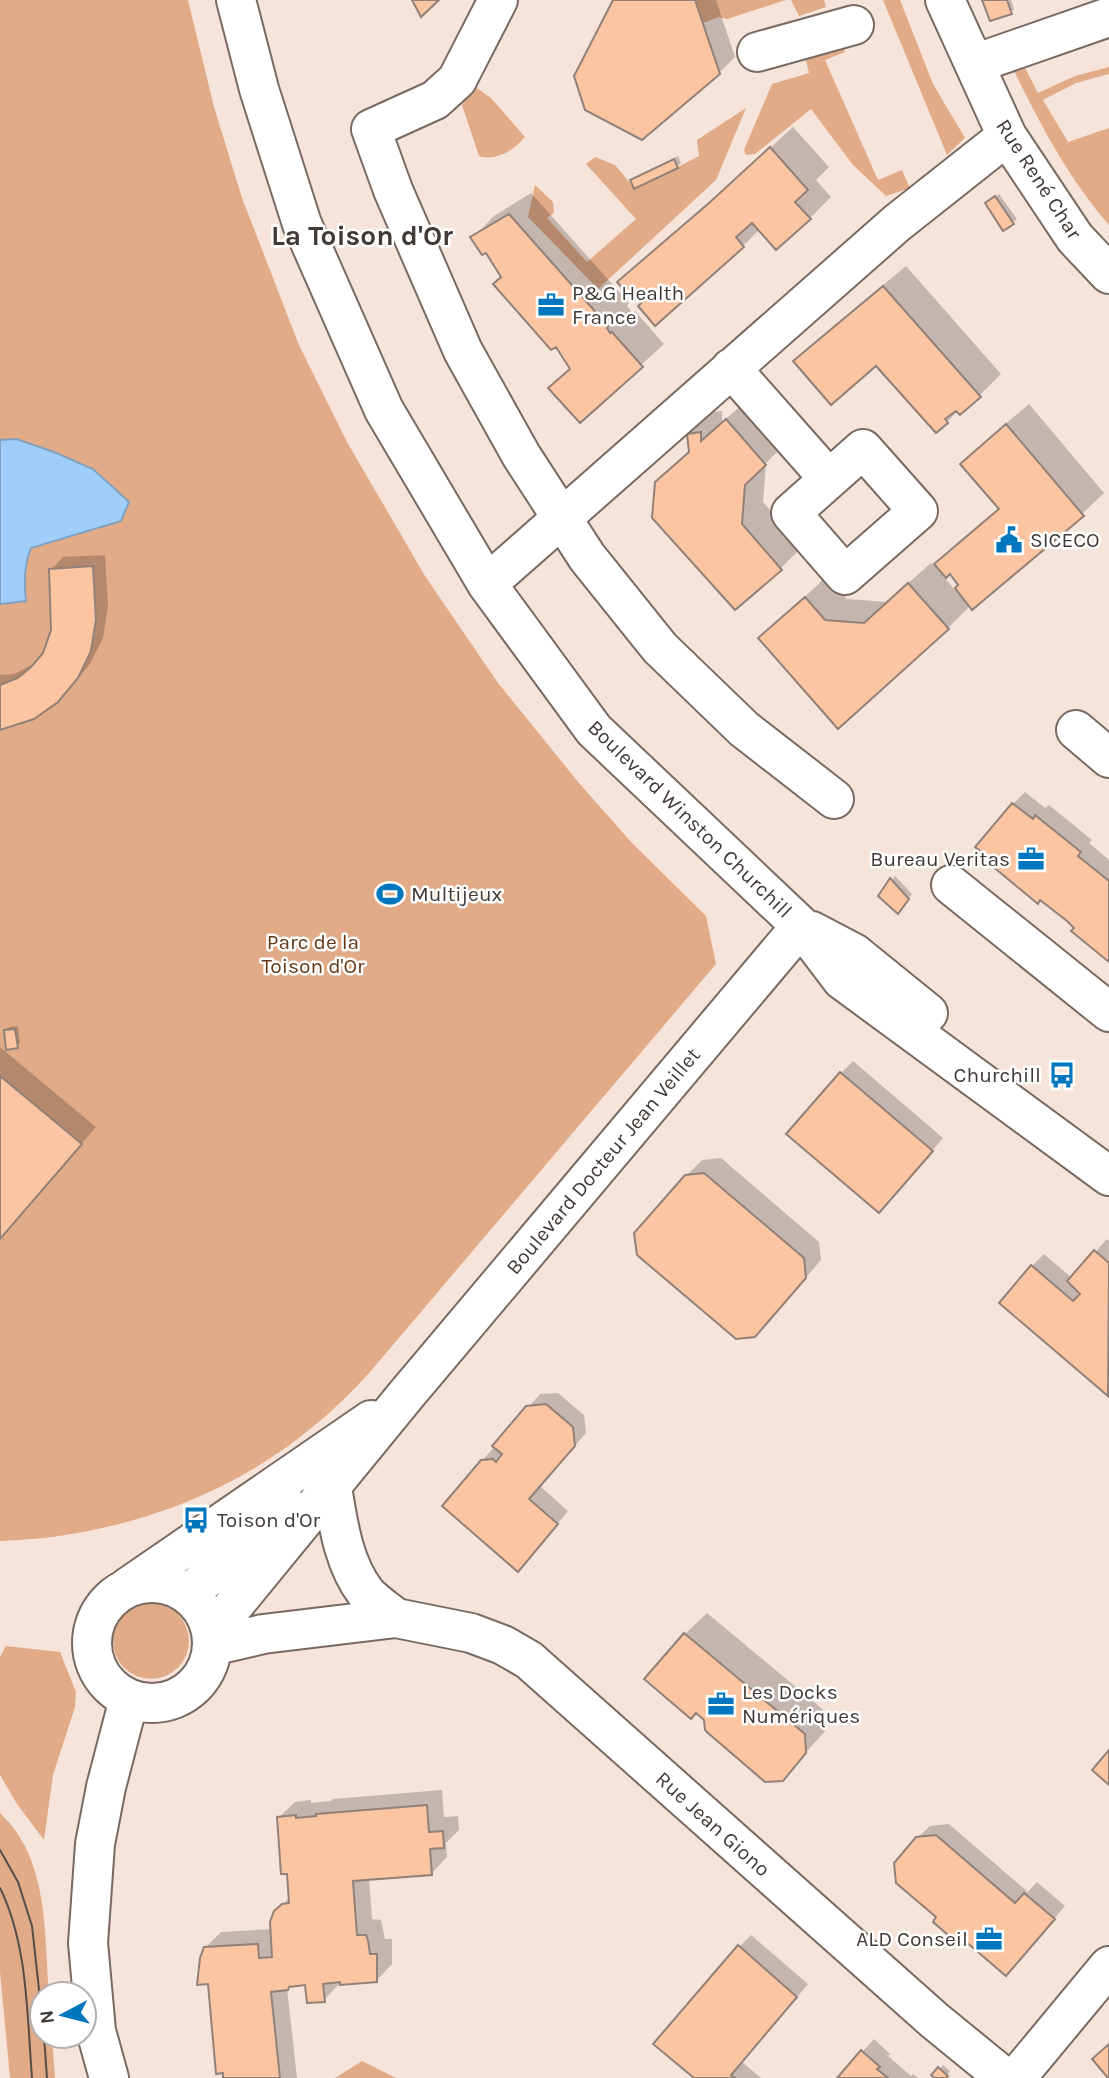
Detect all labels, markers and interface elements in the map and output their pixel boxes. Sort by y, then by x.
street label: Rue René Char [991,115,1087,244]
district label: La Toison d'Or [271,219,453,252]
place label: P&G Health France [572,281,684,329]
office icon: P&G Health France [536,290,566,320]
public building icon: SICECO [994,525,1024,555]
place label: SICECO [1030,528,1100,552]
street label: Boulevard Winston Churchill [583,715,797,923]
office icon: Bureau Veritas [1016,844,1046,874]
place label: Bureau Veritas [870,847,1010,871]
sports icon: Multijeux [375,879,405,909]
place label: Multijeux [411,882,503,906]
park label: Parc de la Toison d'Or [261,930,365,978]
street label: Boulevard Docteur Jean Veillet [501,1043,705,1279]
bus stop icon: Churchill [1047,1060,1077,1090]
place label: Churchill [954,1063,1041,1087]
bus stop icon: Toison d'Or [181,1505,211,1535]
place label: Toison d'Or [217,1508,321,1532]
place label: Les Docks Numériques [742,1680,860,1728]
office icon: Les Docks Numériques [706,1689,736,1719]
street label: Rue Jean Giono [651,1766,775,1882]
office icon: ALD Conseil [974,1924,1004,1954]
place label: ALD Conseil [856,1927,968,1951]
north arrow [28,1980,98,2050]
text: N [35,2009,59,2025]

